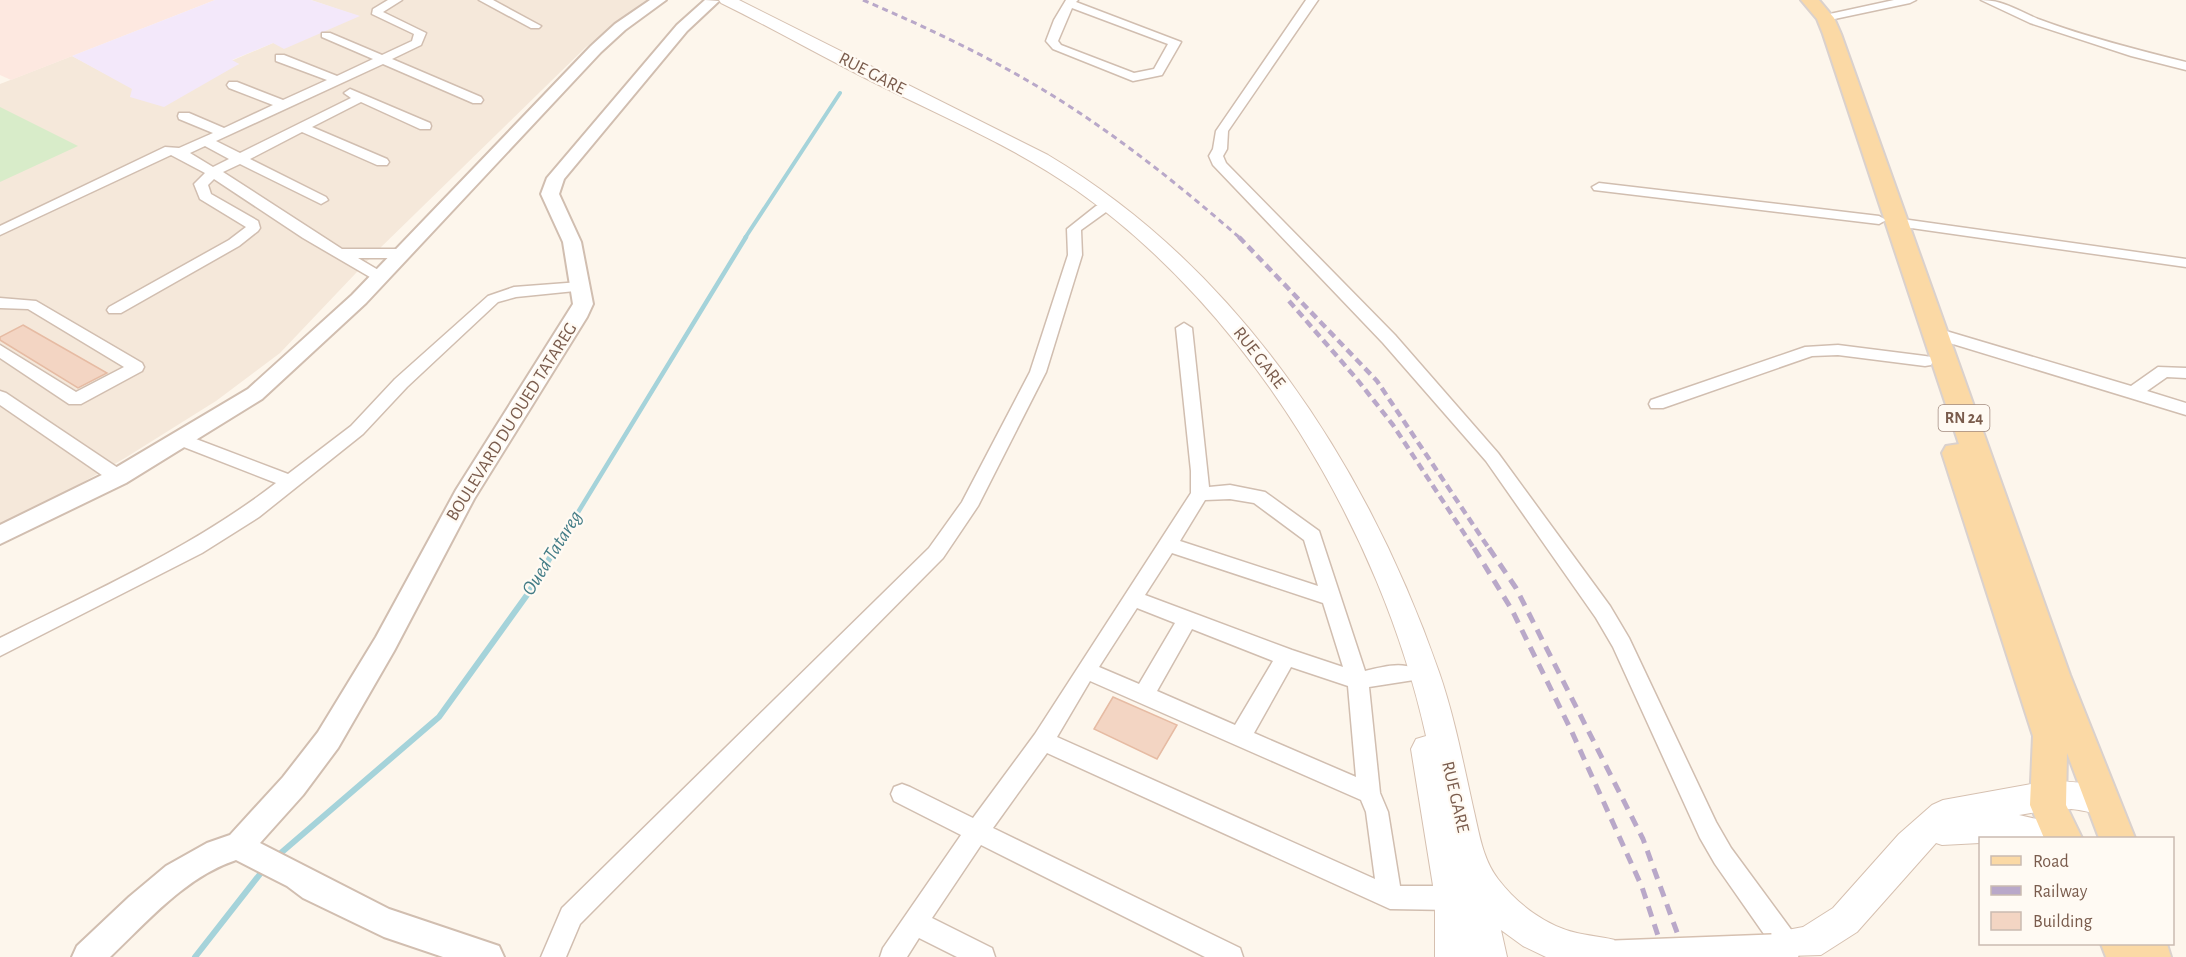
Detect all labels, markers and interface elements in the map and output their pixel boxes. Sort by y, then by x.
street label: RUE GARE [836,50,909,99]
street label: BOULEVARD DU OUED TATAREG [443,320,581,524]
street label: RUE GARE [1230,324,1289,392]
road number: RN 24 [1938,405,1990,431]
water label: Oued Tatareg [518,507,586,599]
street label: RUE GARE [1438,760,1472,835]
legend [1979,837,2174,945]
text: Road [2033,853,2069,871]
text: Railway [2033,883,2088,901]
text: Building [2033,913,2093,931]

